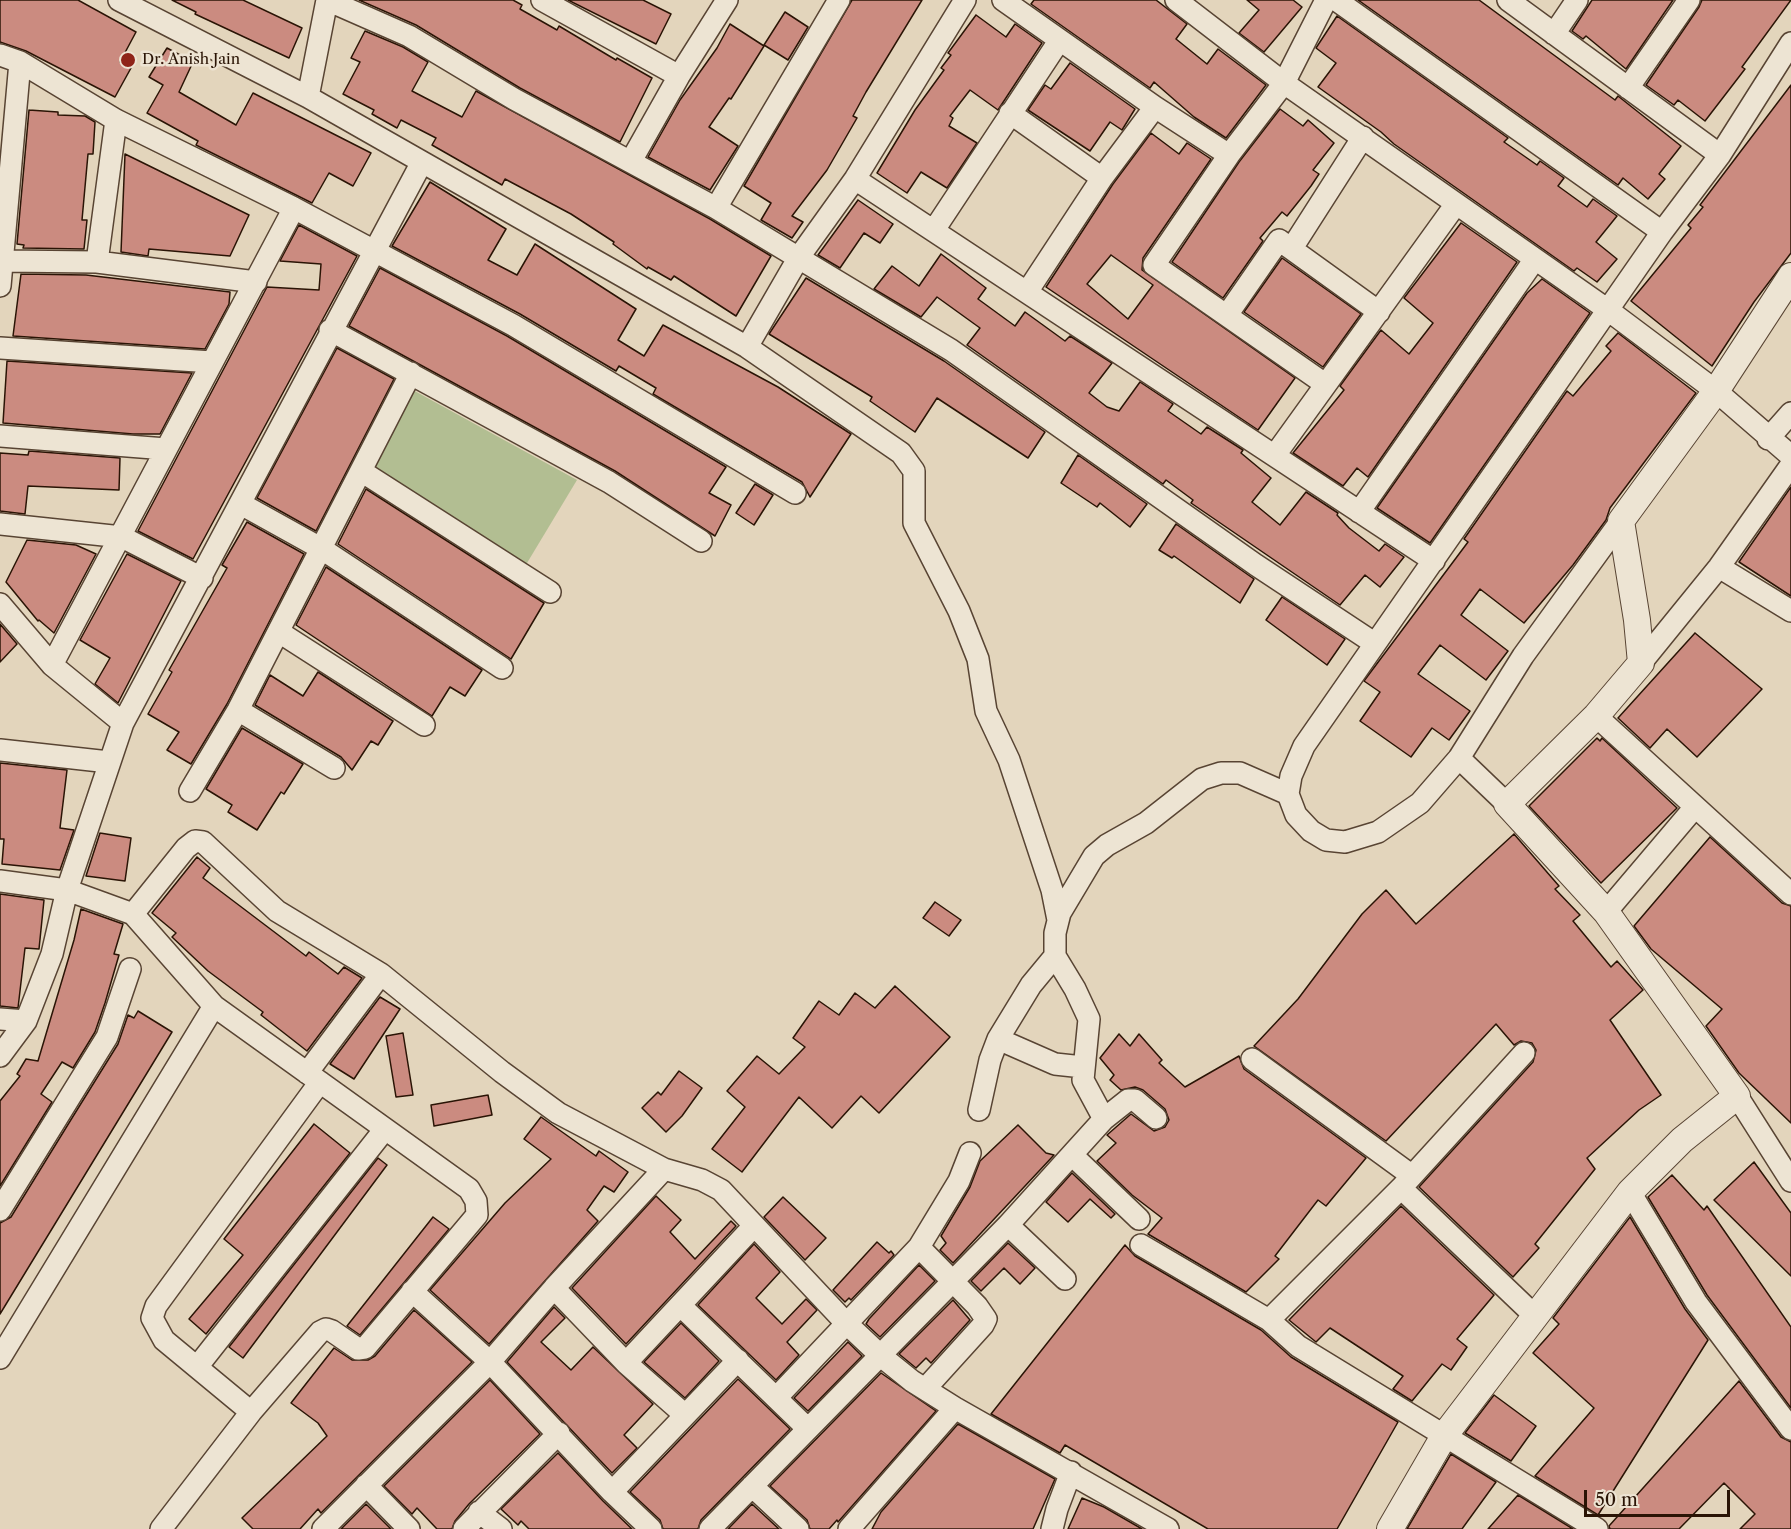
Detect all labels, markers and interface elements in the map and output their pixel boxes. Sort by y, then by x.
marker: Dr. Anish Jain [119,51,137,69]
place label: Dr. Anish Jain [142,51,240,69]
scale bar [1587,1478,1732,1516]
text: 50 m [1595,1489,1638,1511]

